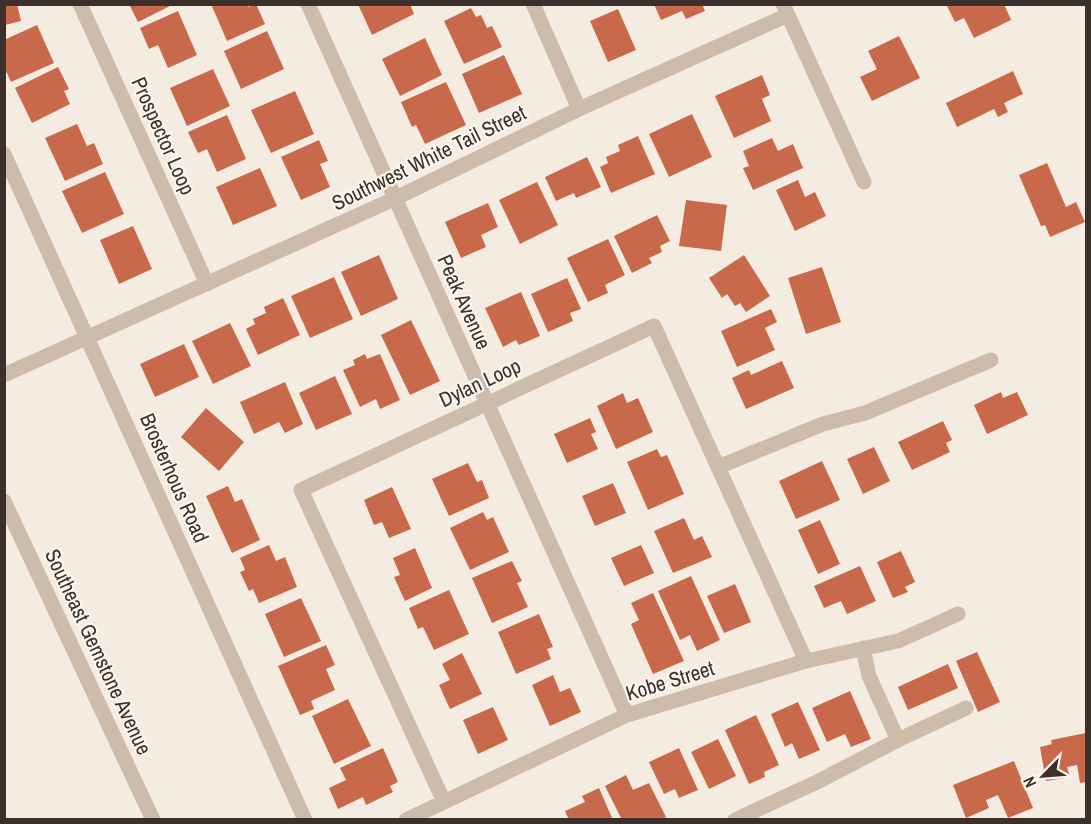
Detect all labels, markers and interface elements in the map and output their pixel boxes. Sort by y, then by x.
street label: Prospector Loop [125,72,202,199]
street label: Southwest White Tail Street [327,98,531,217]
street label: Peak Avenue [431,250,498,354]
street label: Dylan Loop [434,351,525,414]
street label: Brosterhous Road [133,409,216,547]
street label: Southeast Gemstone Avenue [38,544,159,759]
street label: Kobe Street [622,653,718,708]
north arrow [1013,746,1073,806]
text: N [1017,773,1041,791]

